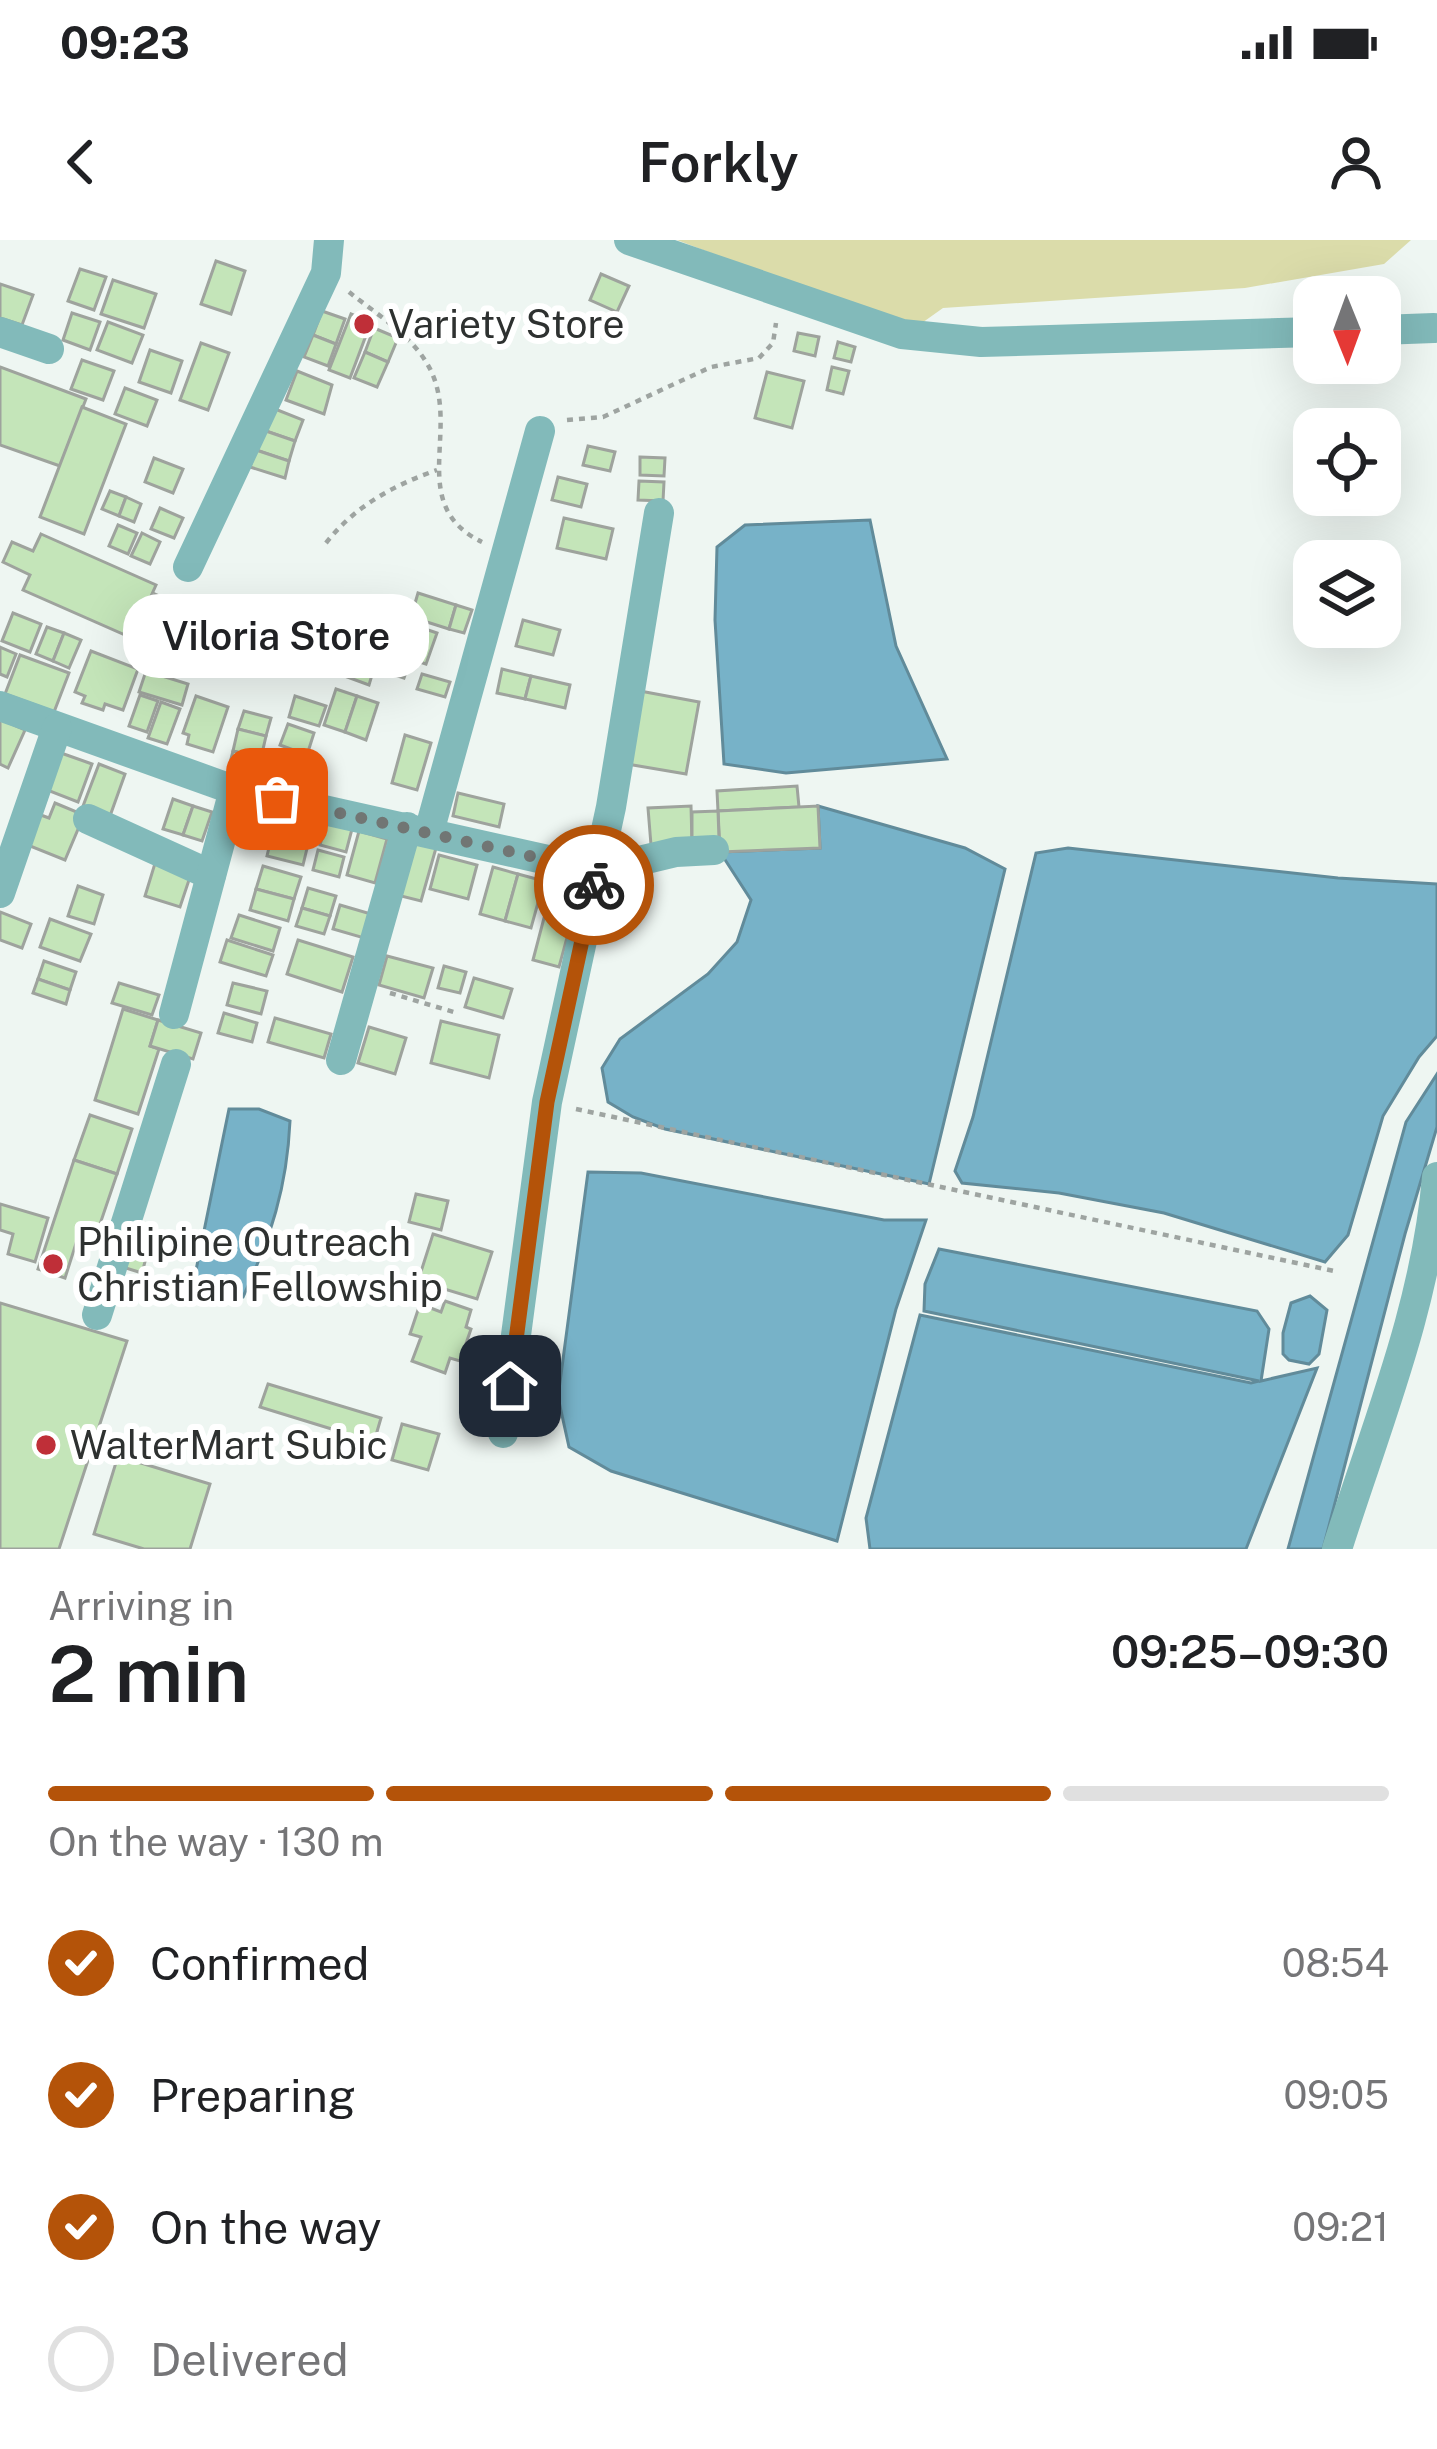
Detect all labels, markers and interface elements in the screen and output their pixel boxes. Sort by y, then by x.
text: 09:23 [60,16,190,69]
icon: back [48,129,114,195]
icon: person [1323,129,1389,195]
text: Forkly [638,131,799,194]
north arrow [1293,276,1401,384]
map controls [1293,276,1401,648]
place label: Variety Store [388,301,625,347]
marker: Variety Store [351,311,377,337]
button: locate [1293,408,1401,516]
button: layers [1293,540,1401,648]
callout: Viloria Store [124,595,430,679]
text: Viloria Store [162,613,390,659]
pin [226,748,328,850]
icon: bag [244,766,310,832]
courier [534,825,654,945]
icon: bike [561,852,627,918]
place label: Philipine Outreach Christian Fellowship [77,1219,443,1310]
marker: Philipine Outreach Christian Fellowship [40,1251,66,1277]
pin [459,1335,561,1437]
icon: home [477,1353,543,1419]
place label: WalterMart Subic [70,1422,388,1468]
marker: WalterMart Subic [33,1432,59,1458]
text: Arriving in [48,1583,234,1629]
text: 09:25–09:30 [1111,1625,1389,1678]
text: 2 min [48,1628,249,1720]
text: On the way · 130 m [48,1819,384,1865]
icon: check [48,1930,114,1996]
text: Confirmed [150,1937,369,1990]
text: 08:54 [1282,1940,1389,1986]
icon: check [48,2062,114,2128]
text: Preparing [150,2069,356,2122]
text: 09:05 [1283,2072,1389,2118]
icon: check [48,2194,114,2260]
text: On the way [150,2201,382,2254]
text: 09:21 [1292,2204,1389,2250]
text: Delivered [150,2333,349,2386]

